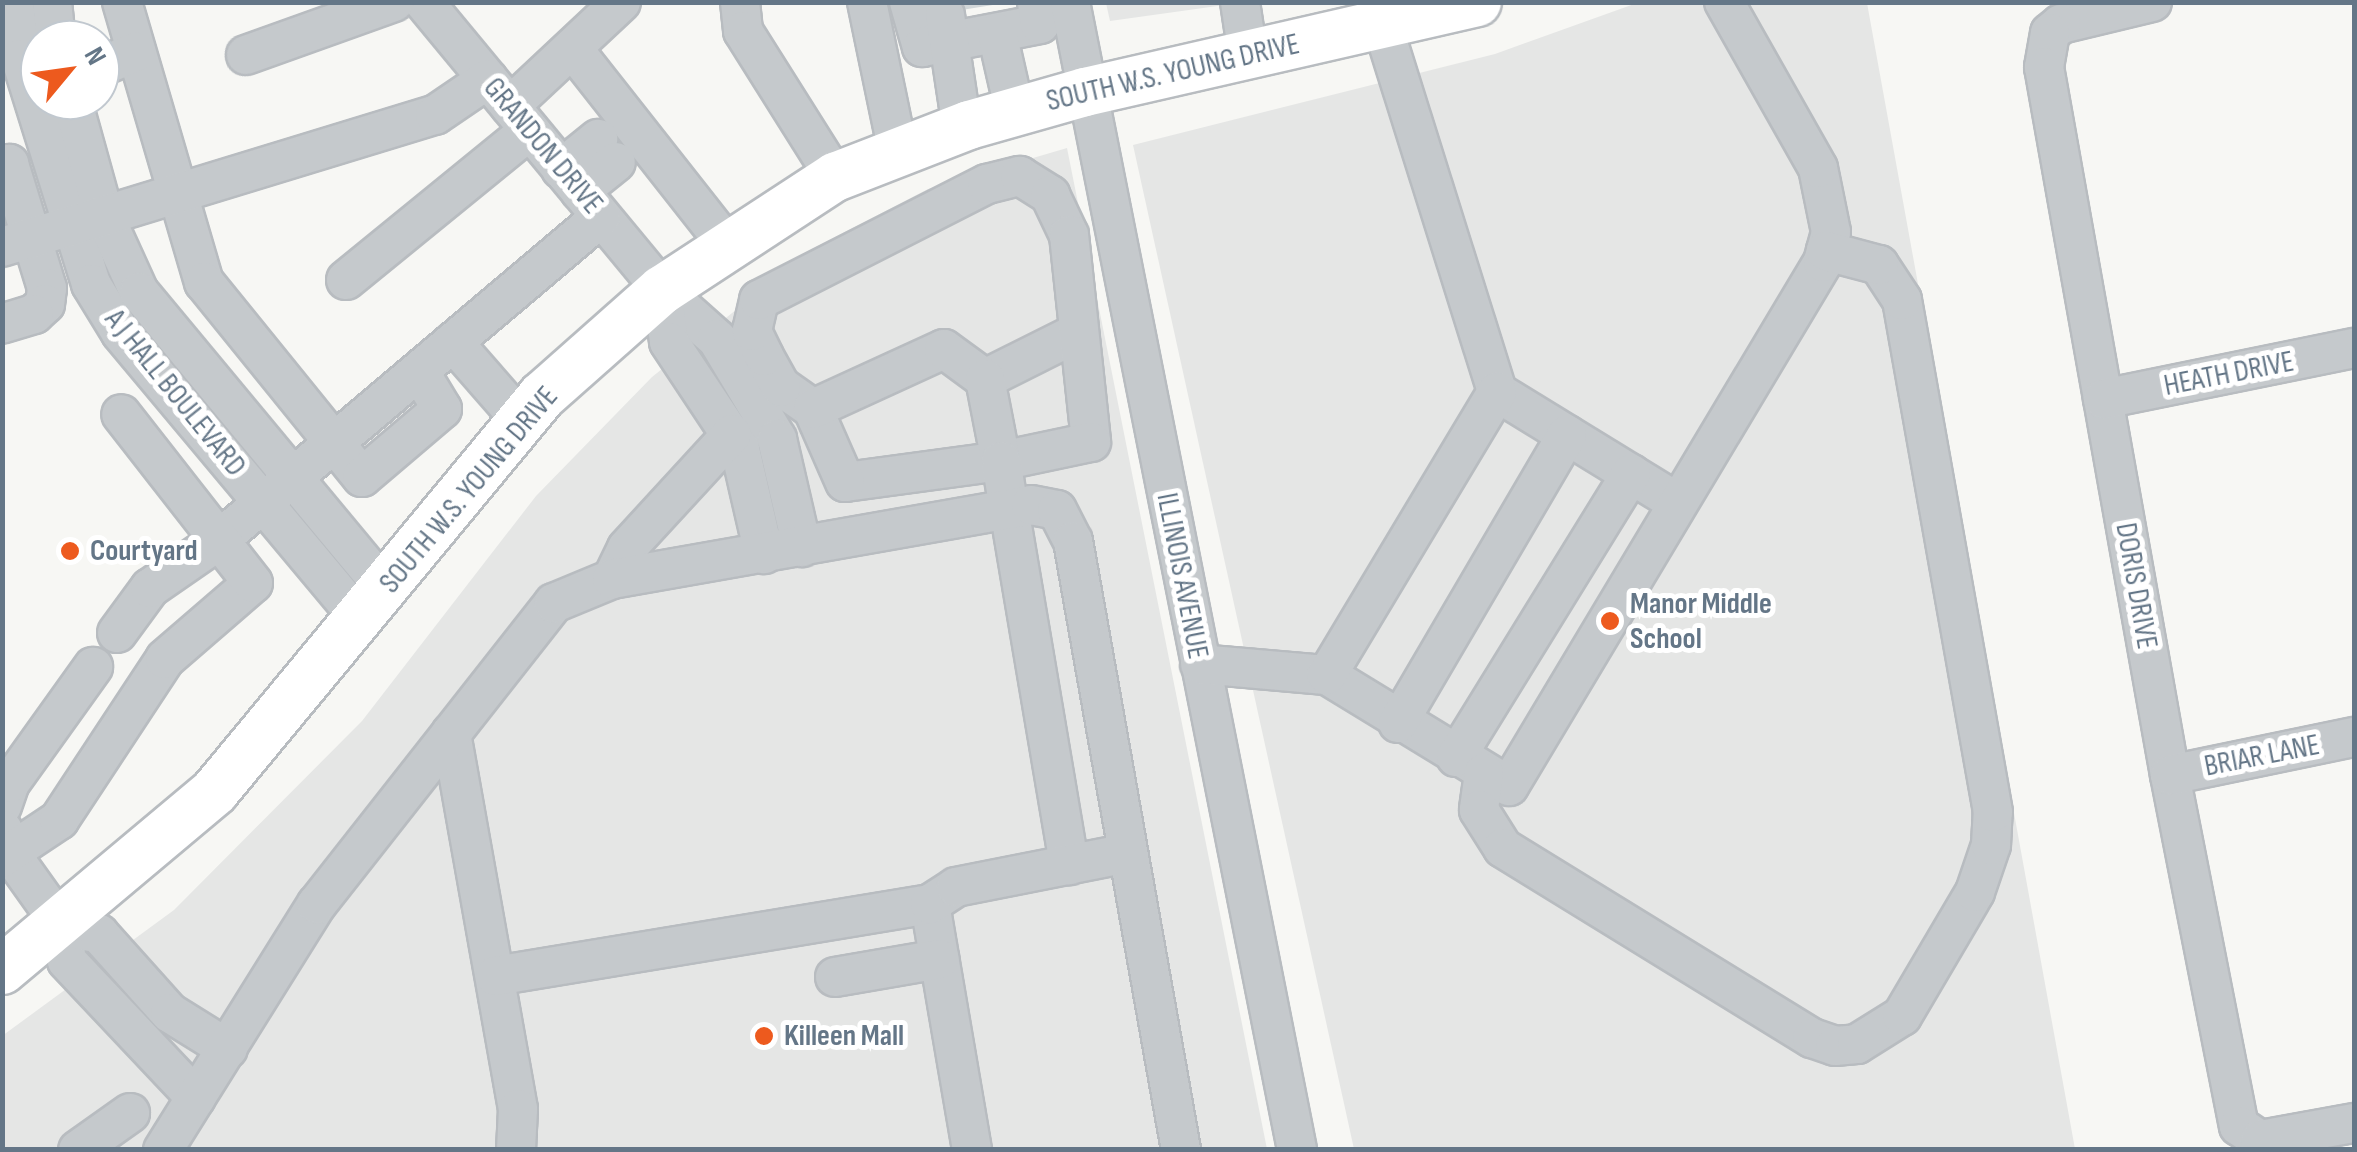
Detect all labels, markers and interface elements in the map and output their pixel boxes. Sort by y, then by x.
north arrow [20,20,120,120]
street label: SOUTH W.S. YOUNG DRIVE [1043,26,1303,120]
text: N [77,42,113,71]
street label: GRANDON DRIVE [476,70,610,222]
street label: A J HALL BOULEVARD [97,302,253,484]
street label: HEATH DRIVE [2161,344,2297,404]
street label: SOUTH W.S. YOUNG DRIVE [372,379,566,601]
street label: ILLINOIS AVENUE [1148,490,1216,662]
street label: DORIS DRIVE [2107,520,2165,652]
place label: Courtyard [90,533,198,569]
marker: Courtyard [59,540,81,562]
place label: Manor Middle School [1630,586,1772,656]
marker: Manor Middle School [1599,610,1621,632]
street label: BRIAR LANE [2201,727,2323,785]
place label: Killeen Mall [784,1018,904,1054]
marker: Killeen Mall [753,1025,775,1047]

